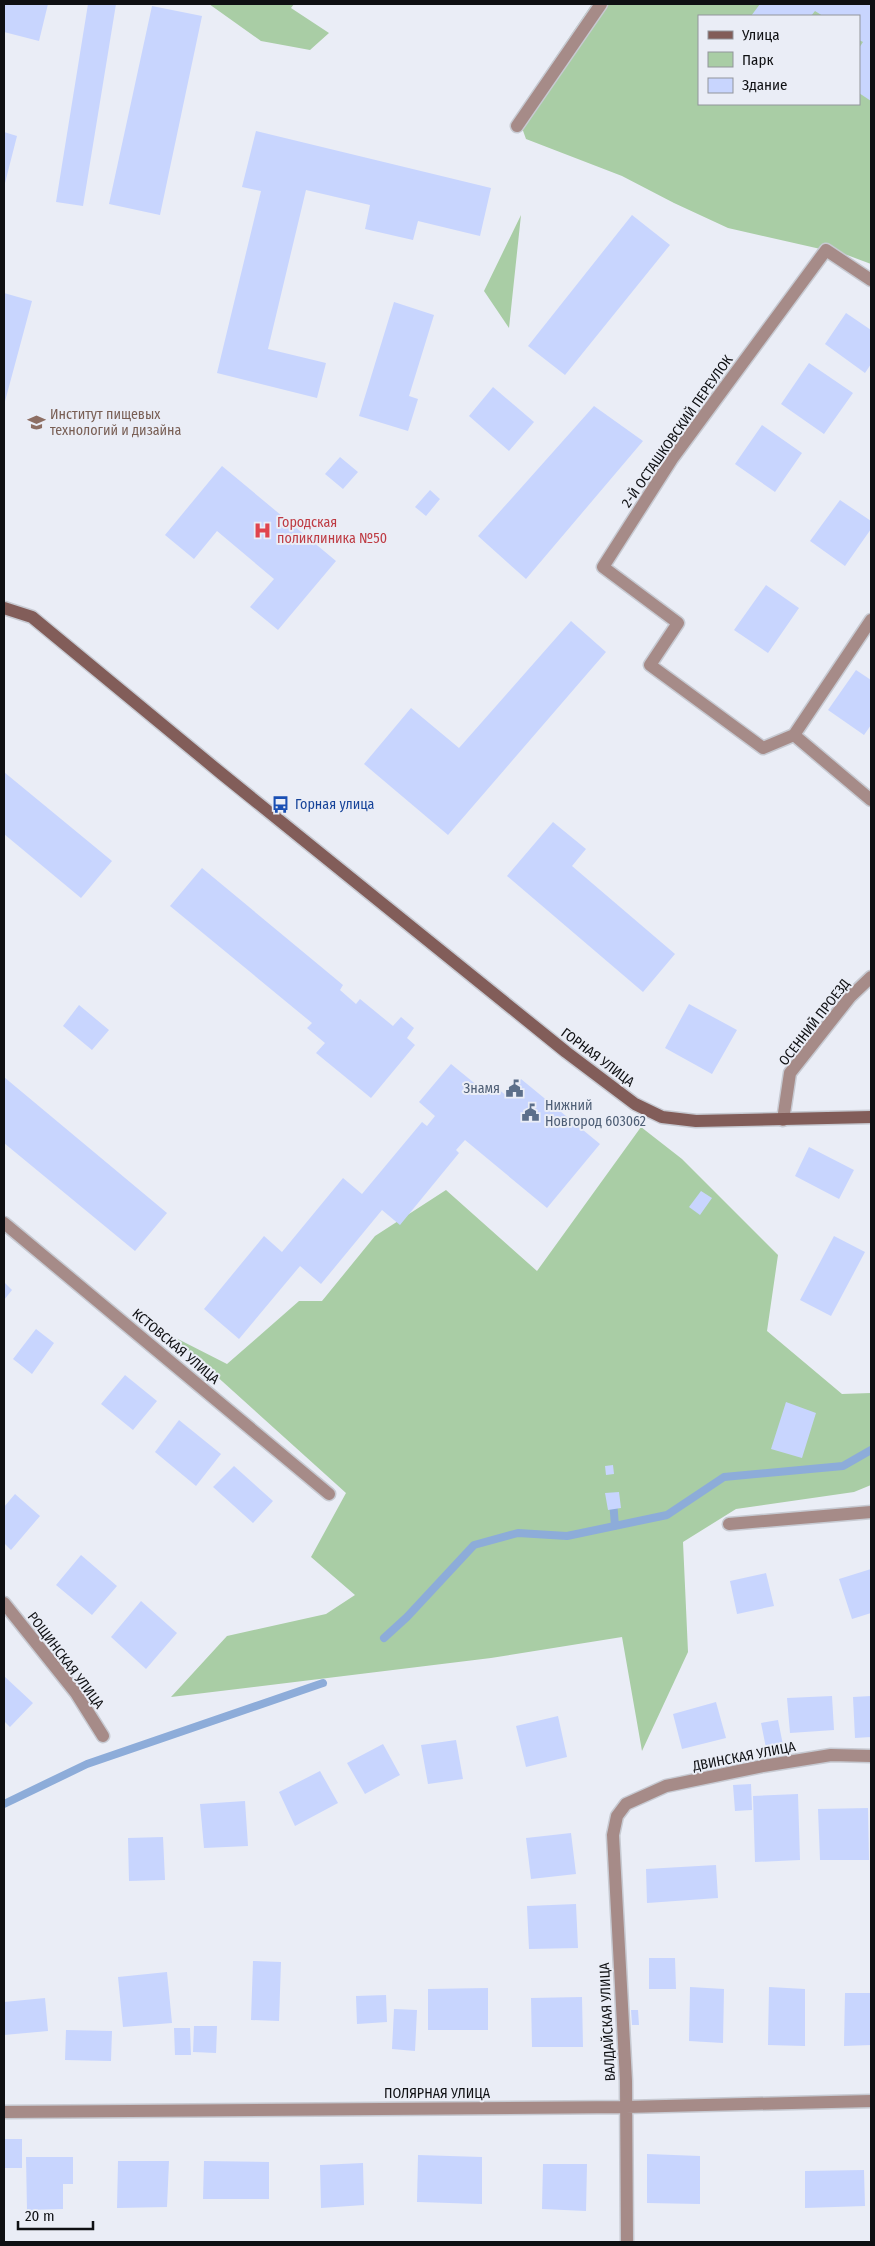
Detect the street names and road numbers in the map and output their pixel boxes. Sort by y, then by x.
street label: 2-Й ОСТАШКОВСКИЙ ПЕРЕУЛОК [618,351,737,511]
street label: ОСЕННИЙ ПРОЕЗД [775,976,854,1069]
street label: ГОРНАЯ УЛИЦА [558,1024,638,1091]
street label: КСТОВСКАЯ УЛИЦА [129,1305,223,1388]
street label: РОЩИНСКАЯ УЛИЦА [24,1609,108,1713]
street label: ДВИНСКАЯ УЛИЦА [690,1738,798,1775]
street label: ВАЛДАЙСКАЯ УЛИЦА [596,1962,619,2082]
street label: ПОЛЯРНАЯ УЛИЦА [384,2085,491,2102]

